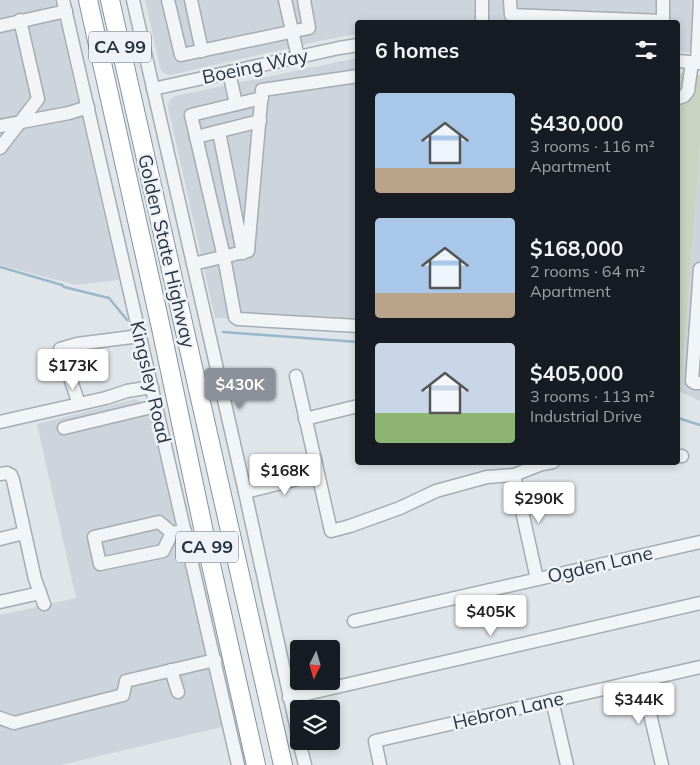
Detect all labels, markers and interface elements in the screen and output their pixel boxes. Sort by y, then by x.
road number: CA 99 [89,32,151,62]
icon: filters [632,36,660,64]
text: 6 homes [375,37,459,63]
street label: Boeing Way [200,43,310,89]
text: $430,000 [530,110,623,136]
icon: home [415,113,475,173]
text: 3 rooms · 116 m² [530,136,655,156]
street label: Golden State Highway [133,152,201,350]
text: Apartment [530,156,611,176]
text: $168,000 [530,235,623,261]
icon: home [415,238,475,298]
text: 2 rooms · 64 m² [530,261,645,281]
text: Apartment [530,281,611,301]
street label: Kingsley Road [125,318,177,446]
pin: $173K [38,348,108,391]
text: $173K [48,355,98,375]
text: $405,000 [530,360,623,386]
icon: home [415,363,475,423]
pin: $430K [205,368,275,410]
text: $430K [215,374,265,394]
text: 3 rooms · 113 m² [530,386,655,406]
text: Industrial Drive [530,406,642,426]
pin: $168K [250,454,320,496]
text: $168K [260,460,310,480]
pin: $290K [504,482,574,524]
text: $290K [514,488,564,508]
road number: CA 99 [176,532,238,562]
street label: Ogden Lane [545,540,655,588]
pin: $405K [456,594,526,637]
text: $405K [466,601,516,621]
north arrow [290,640,340,690]
map controls [290,640,340,750]
pin: $344K [604,682,674,725]
street label: Hebron Lane [450,686,566,734]
text: $344K [614,689,664,709]
button: layers [290,700,340,750]

